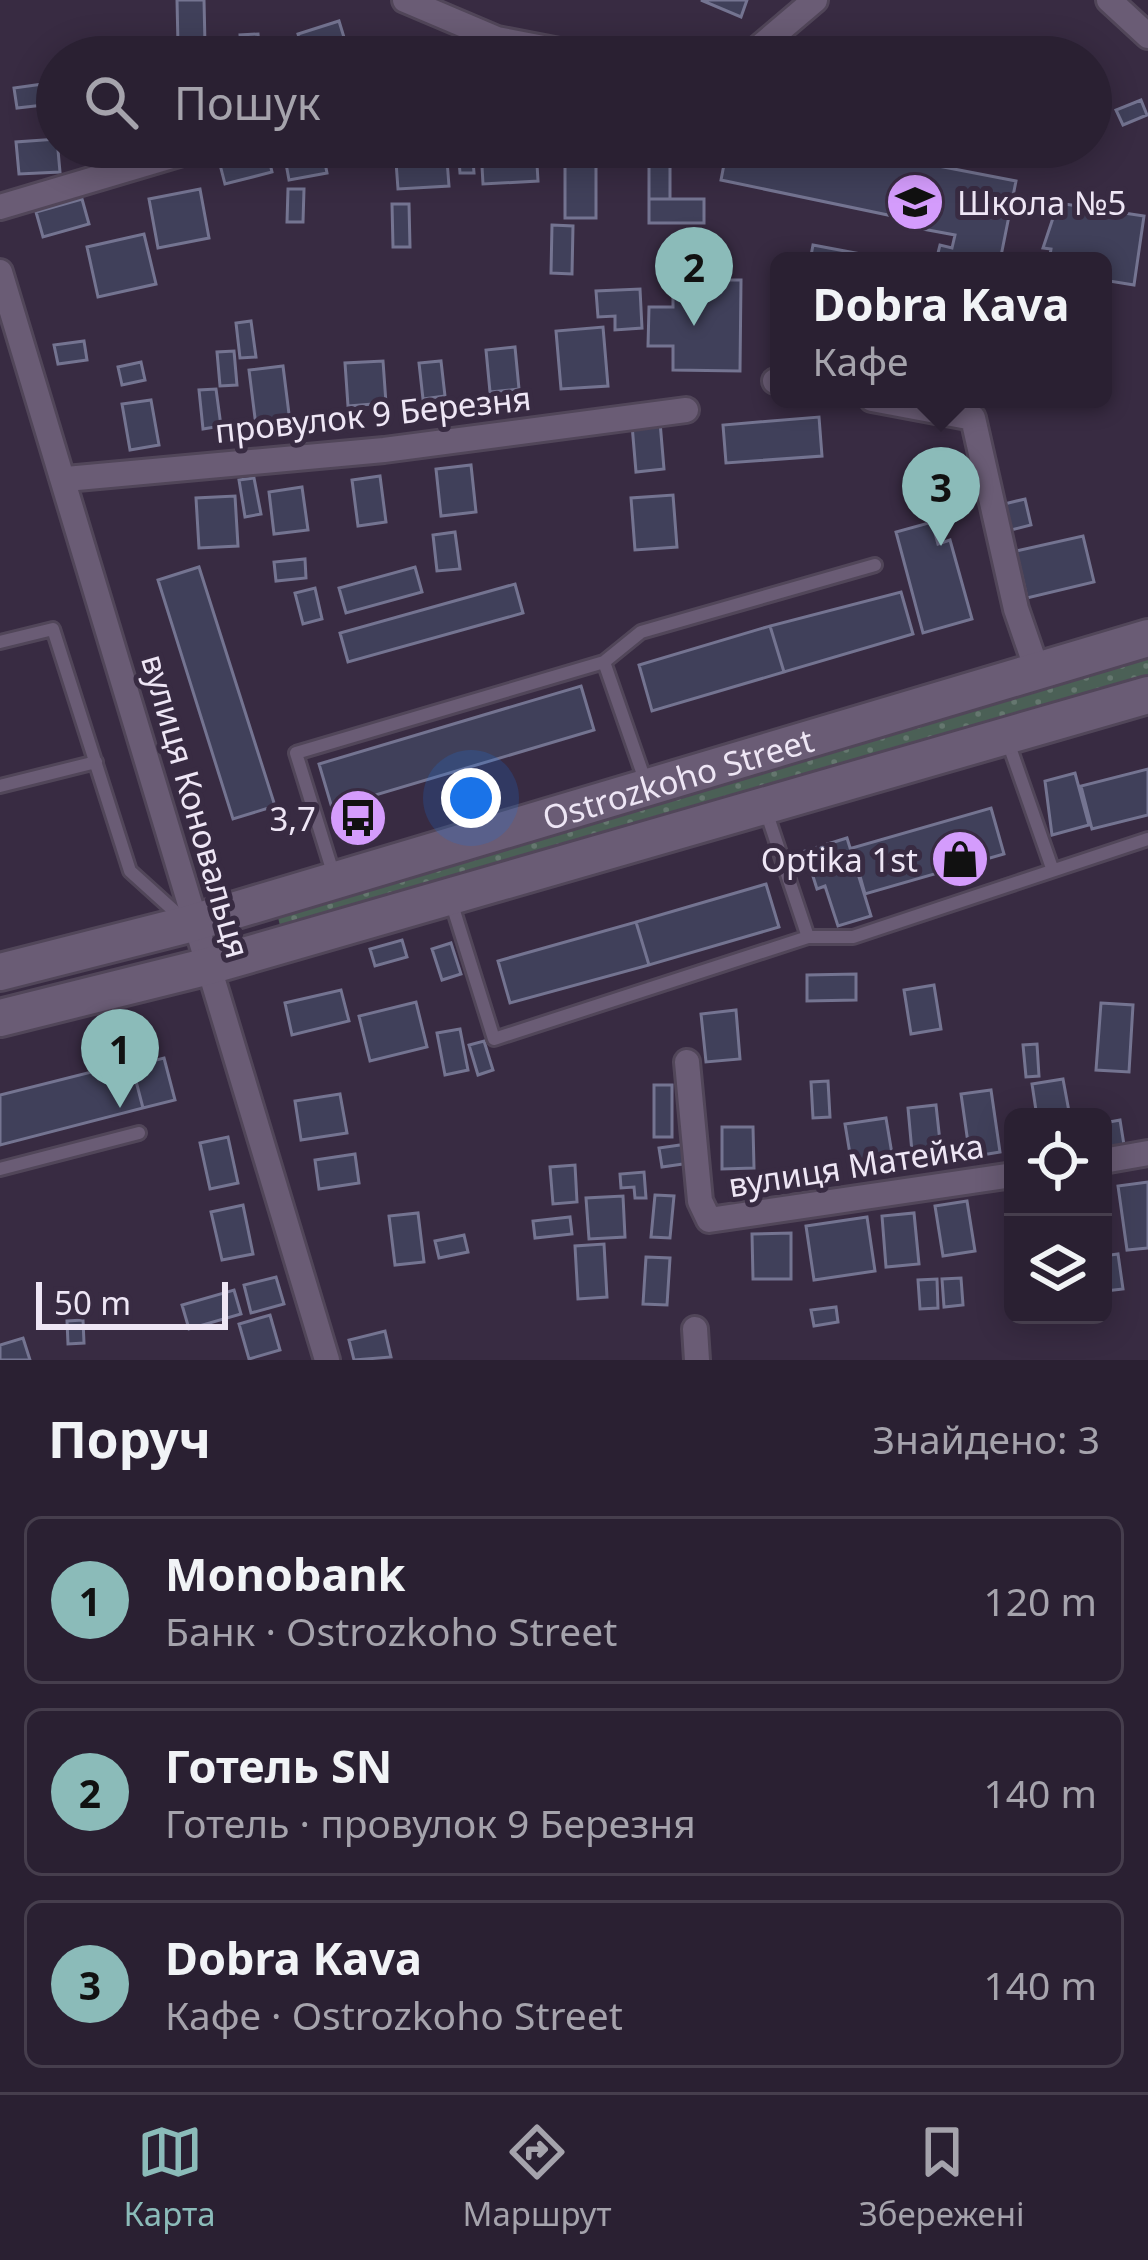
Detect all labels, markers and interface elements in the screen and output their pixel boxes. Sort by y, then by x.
search box [36,36,1112,168]
icon: search [78,69,144,135]
text: Пошук [174,72,321,133]
school or university icon: Школа №5 [884,171,946,233]
place label: Школа №5 [957,180,1126,225]
pin: 2 [655,227,733,326]
popup [770,252,1112,408]
text: Dobra Kava [813,273,1069,334]
text: Кафе [813,334,908,387]
street label: провулок 9 Березня [213,375,533,453]
pin: 3 [902,447,980,546]
street label: вулиця Коновальця [131,649,261,963]
street label: Ostrozkoho Street [537,717,819,840]
your location [441,768,501,828]
bus stop icon: 3,7 [327,787,389,849]
place label: 3,7 [269,796,316,841]
shop icon: Оptika 1st [929,828,991,890]
place label: Оptika 1st [761,837,918,882]
pin: 1 [81,1009,159,1108]
map controls [1004,1108,1112,1324]
button: locate [1004,1108,1112,1216]
street label: вулиця Матейка [725,1123,987,1207]
button: layers [1004,1216,1112,1324]
scale bar [36,1276,228,1329]
text: 50 m [54,1280,131,1325]
text: Поруч [48,1403,211,1473]
text: Знайдено: 3 [872,1412,1100,1465]
text: Monobank [165,1543,405,1604]
text: 1 [79,1574,101,1627]
text: 120 m [983,1574,1097,1627]
text: Банк · Ostrozkoho Street [165,1604,617,1657]
text: Готель SN [165,1735,392,1796]
text: 2 [79,1766,101,1819]
text: 140 m [983,1766,1097,1819]
text: Готель · провулок 9 Березня [165,1796,696,1849]
text: Dobra Kava [165,1927,422,1988]
text: 3 [79,1958,101,2011]
text: 140 m [983,1958,1097,2011]
text: Кафе · Ostrozkoho Street [165,1988,623,2041]
tab: Карта [124,2119,216,2236]
tab: Маршрут [463,2119,612,2236]
tab: Збережені [859,2119,1025,2236]

